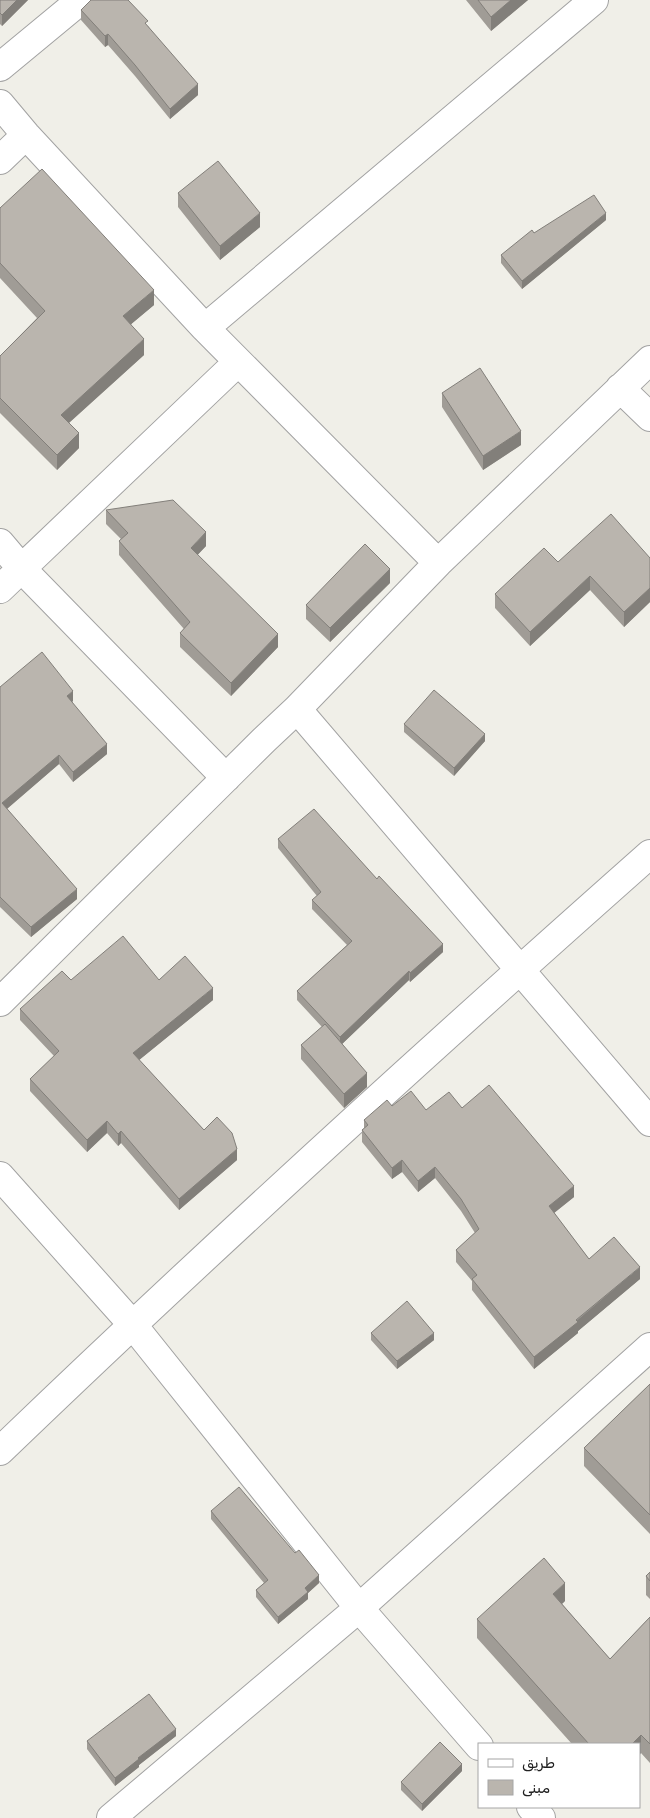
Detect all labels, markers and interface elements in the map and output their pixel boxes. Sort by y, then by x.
legend [478,1743,640,1808]
text: طريق [522,1754,555,1772]
text: مبنى [522,1779,550,1797]

